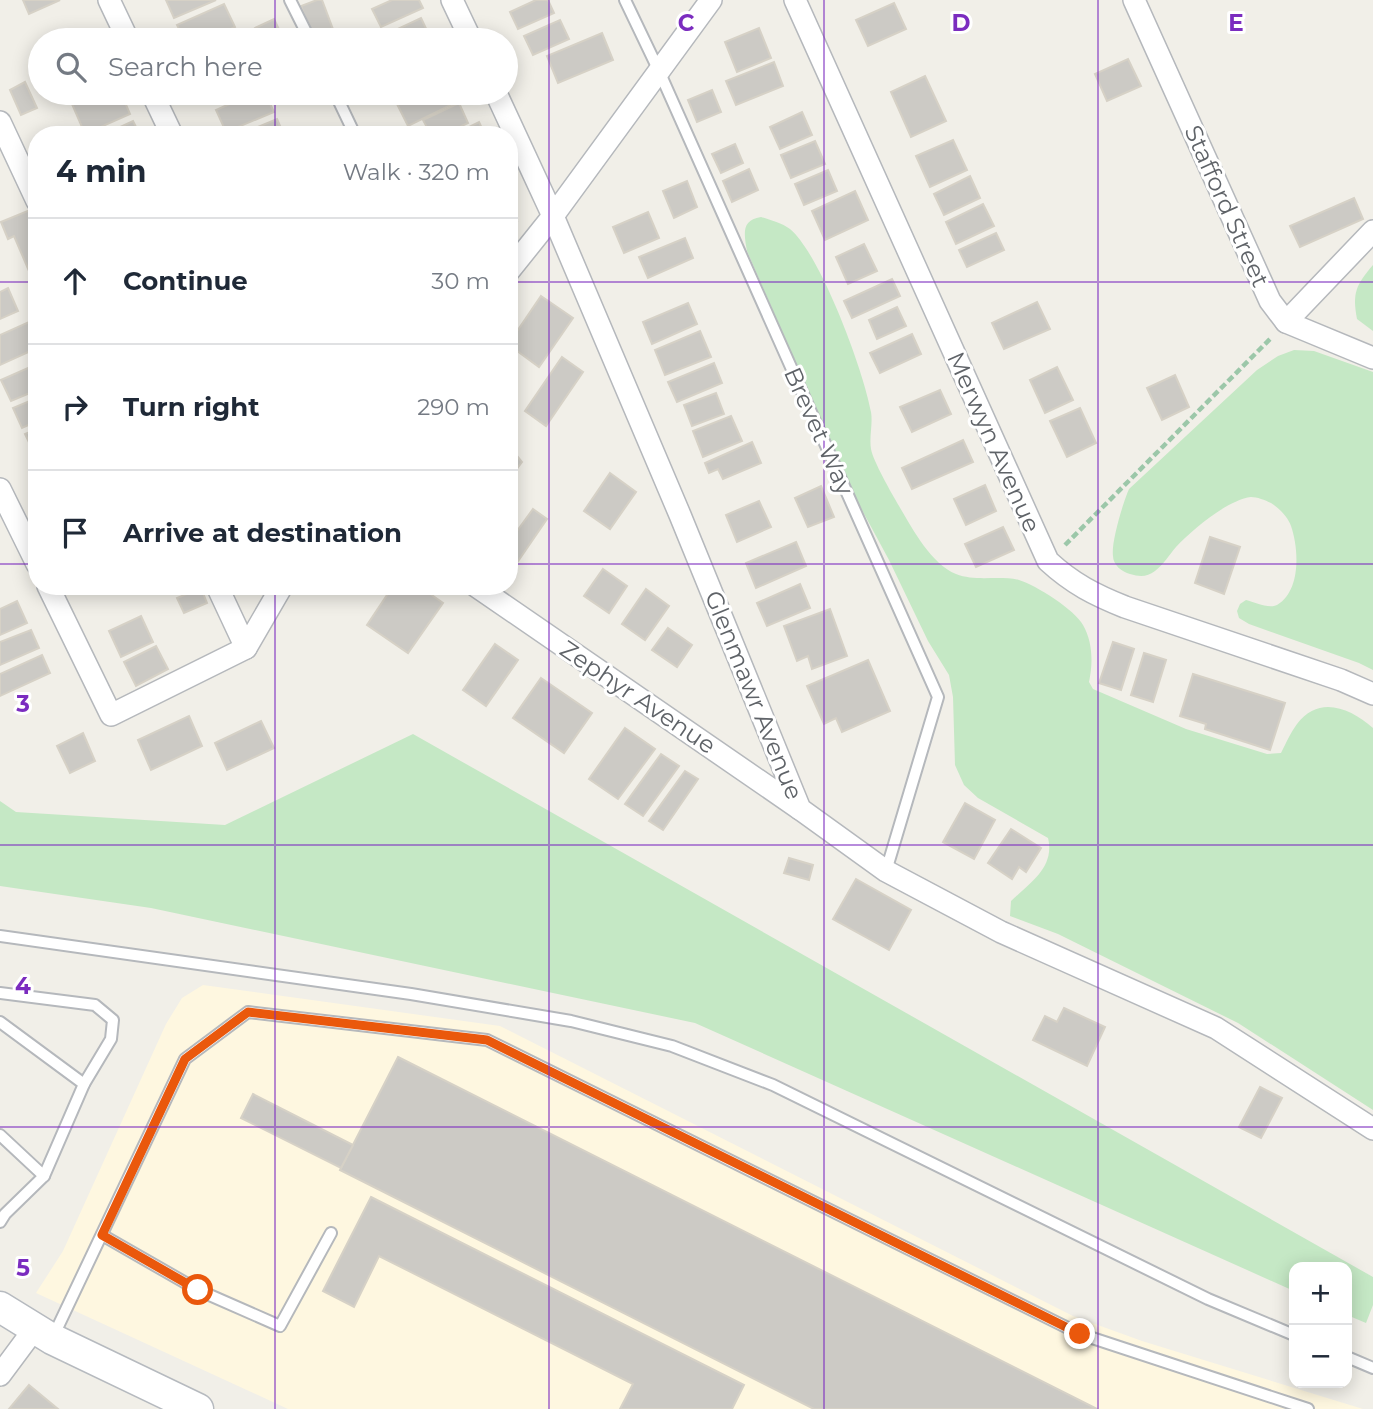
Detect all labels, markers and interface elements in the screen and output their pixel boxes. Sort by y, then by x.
text: C [678,9,695,37]
text: D [952,9,971,37]
text: E [1228,9,1244,37]
search box [28,28,518,105]
icon: search [52,48,90,86]
text: Search here [108,51,263,83]
street label: Stafford Street [1178,121,1276,292]
text: 4 min [56,153,146,190]
text: Walk · 320 m [343,158,490,186]
icon: ahead [56,262,94,300]
text: Continue [123,265,248,297]
text: 30 m [431,267,490,295]
street label: Merwyn Avenue [941,347,1047,537]
street label: Brevet Way [778,363,860,499]
icon: right [56,388,94,426]
text: Turn right [123,391,259,423]
text: 290 m [417,393,490,421]
icon: arrive [56,514,94,552]
text: Arrive at destination [123,517,402,549]
street label: Glenmawr Avenue [699,586,809,804]
street label: Zephyr Avenue [555,634,721,760]
text: 3 [15,690,30,718]
text: 4 [15,972,31,1000]
text: 5 [16,1254,30,1282]
map controls [1289,1262,1352,1388]
button: + [1289,1262,1352,1325]
route start [182,1274,213,1305]
route end [1064,1318,1095,1349]
button: − [1289,1325,1352,1388]

